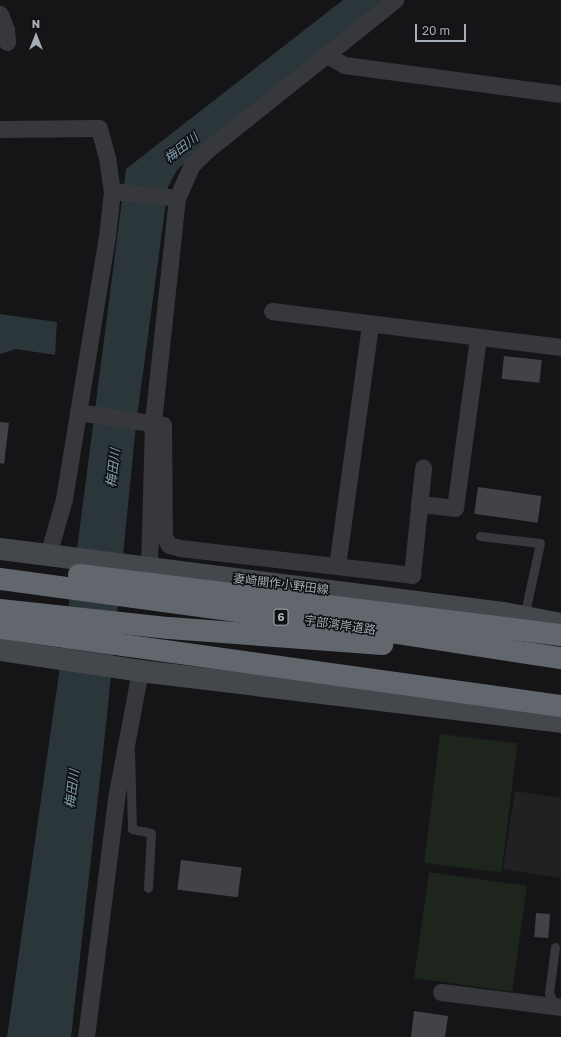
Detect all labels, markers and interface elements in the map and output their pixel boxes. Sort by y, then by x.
north arrow [16,16,56,56]
scale bar [417,16,468,42]
text: N [32,17,40,30]
text: 20 m [422,23,450,38]
water label: 梅田川 [161,130,201,166]
water label: 梅田川 [103,448,123,488]
street label: 妻崎開作小野田線 [232,571,330,597]
road number: 6 [273,608,289,626]
street label: 宇部湾岸道路 [303,613,377,637]
water label: 梅田川 [62,769,82,809]

